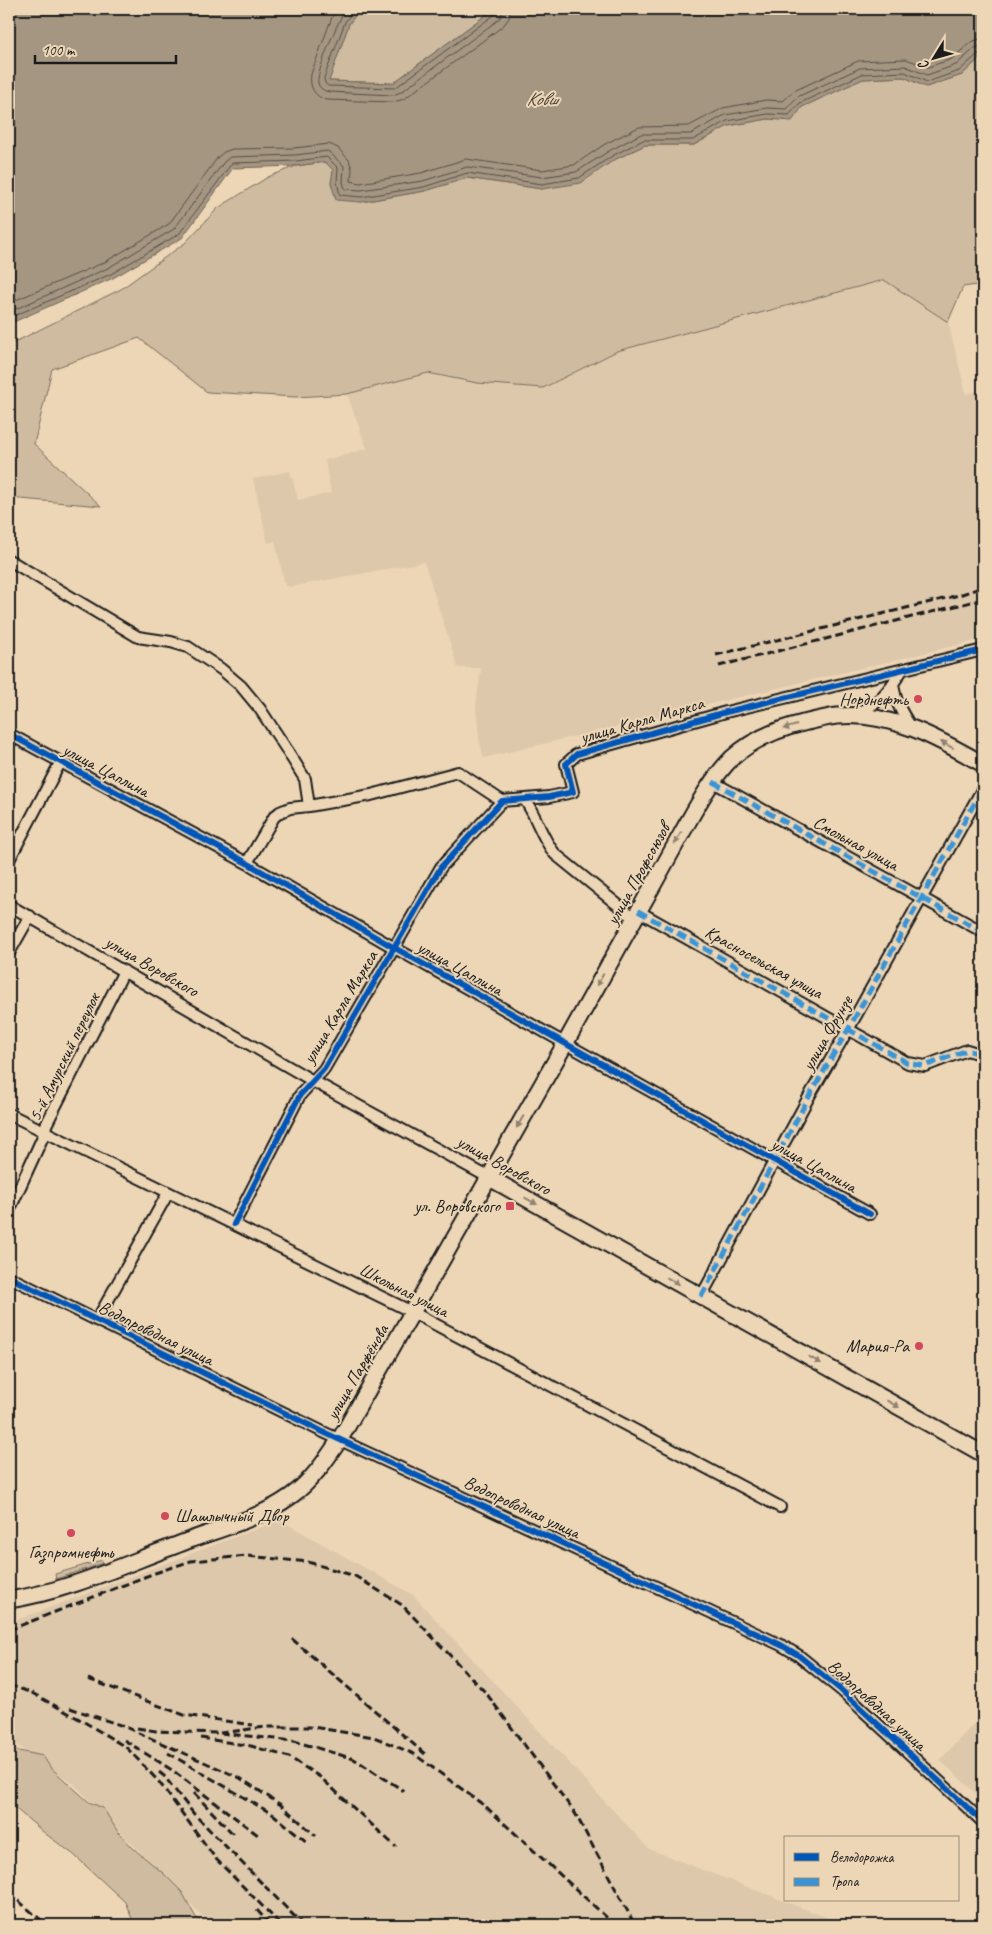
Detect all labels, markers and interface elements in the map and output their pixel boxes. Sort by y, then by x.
scale bar [35,32,176,64]
north arrow [910,32,960,82]
text: 100 m [42,41,76,60]
text: С [914,56,933,73]
water label: Ковш [526,87,560,111]
place label: Норднефть [839,688,909,710]
street label: улица Карла Маркса [577,692,708,748]
marker: Норднефть [912,693,924,705]
one-way arrow [782,724,797,732]
street label: улица Цаплина [58,738,154,803]
one-way arrow [940,741,955,749]
street label: Смольная улица [810,811,904,876]
street label: улица Профсоюзов [601,816,677,929]
one-way arrow [674,832,683,845]
street label: Красносельская улица [701,921,828,1004]
street label: улица Воровского [101,930,204,1002]
street label: улица Цаплина [413,935,508,1001]
street label: улица Карла Маркса [297,946,383,1068]
one-way arrow [596,973,604,988]
street label: 5-й Амурский переулок [23,987,106,1125]
street label: улица Фрунзе [796,991,859,1076]
one-way arrow [516,1115,524,1129]
street label: улица Воровского [452,1130,556,1201]
street label: улица Цаплина [767,1132,862,1198]
place label: ул. Воровского [413,1195,502,1217]
one-way arrow [524,1197,538,1205]
marker: ул. Воровского [504,1200,516,1212]
street label: Школьная улица [356,1258,454,1323]
one-way arrow [666,1276,679,1285]
street label: Водопроводная улица [95,1296,219,1371]
street label: улица Парфёнова [320,1319,394,1424]
place label: Мария-Ра [846,1335,910,1357]
marker: Мария-Ра [913,1340,925,1352]
one-way arrow [807,1356,822,1364]
one-way arrow [886,1399,900,1408]
street label: Водопроводная улица [461,1471,585,1544]
place label: Шашлычный Двор [175,1505,290,1527]
marker: Шашлычный Двор [159,1510,171,1522]
marker: Газпромнефть [65,1527,77,1539]
place label: Газпромнефть [29,1541,114,1564]
street label: Водопроводная улица [823,1655,932,1756]
legend [784,1836,960,1902]
text: Велодорожка [830,1848,894,1867]
text: Тропа [830,1872,859,1891]

